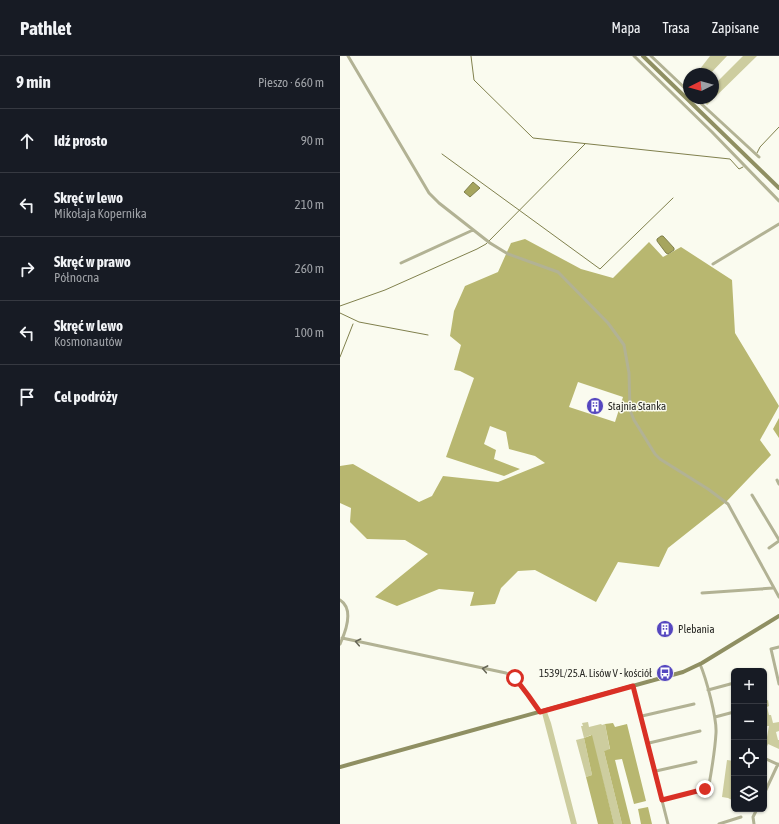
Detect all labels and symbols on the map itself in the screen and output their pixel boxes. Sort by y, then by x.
north arrow [683,68,719,104]
building icon: Stajnia Stanka [585,396,605,416]
place label: Stajnia Stanka [608,400,666,412]
building icon: Plebania [655,619,675,639]
place label: Plebania [678,623,715,635]
one-way arrow [355,639,361,647]
bus stop icon: 1539L/25.A. Lisów V - kościół [655,663,675,683]
one-way arrow [482,665,488,673]
place label: 1539L/25.A. Lisów V - kościół [539,667,652,679]
route start [506,669,524,687]
route end [696,780,714,798]

